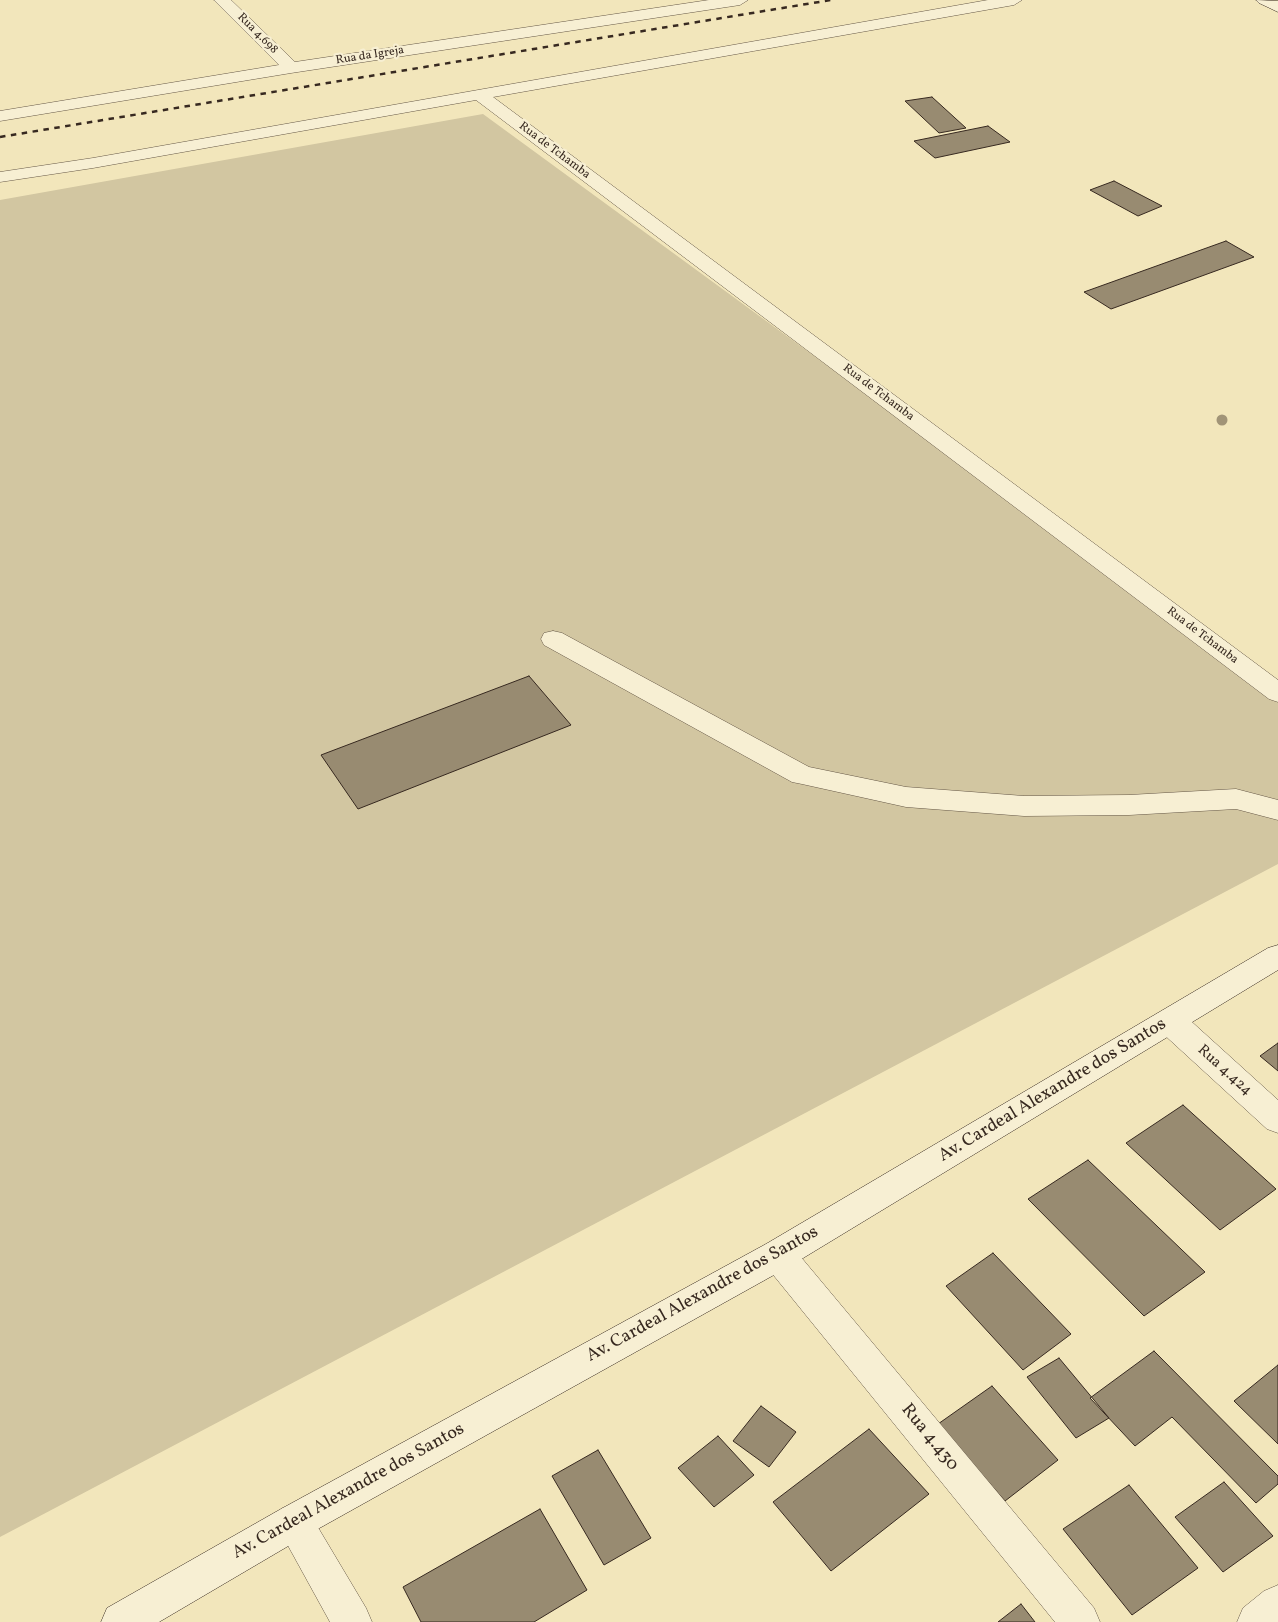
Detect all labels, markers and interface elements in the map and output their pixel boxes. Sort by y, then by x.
street label: Rua 4.698 [234,11,280,57]
street label: Rua da Igreja [335,43,405,69]
street label: Rua de Tchamba [515,119,593,183]
street label: Rua de Tchamba [839,361,917,425]
street label: Rua de Tchamba [1163,604,1241,668]
street label: Av. Cardeal Alexandre dos Santos [935,1014,1171,1168]
street label: Rua 4.424 [1193,1042,1255,1100]
street label: Av. Cardeal Alexandre dos Santos [583,1222,823,1368]
street label: Rua 4.430 [896,1400,962,1476]
street label: Av. Cardeal Alexandre dos Santos [229,1419,469,1565]

